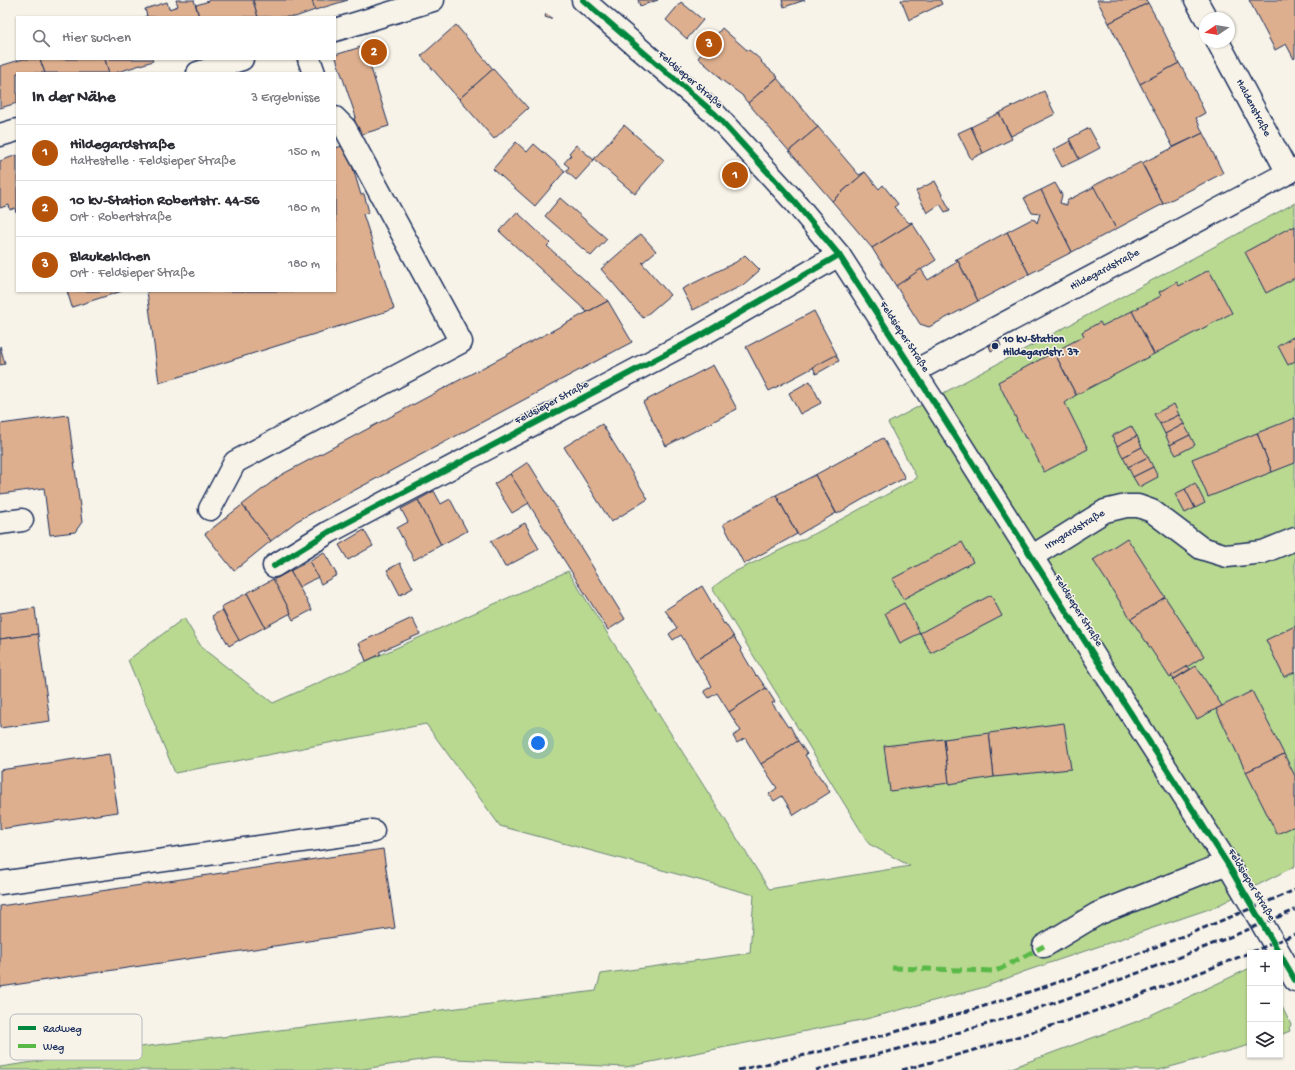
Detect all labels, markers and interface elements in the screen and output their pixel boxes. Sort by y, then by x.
north arrow [1199,12,1235,48]
search box [16,16,336,60]
icon: search [30,27,52,49]
text: Hier suchen [62,29,131,47]
pin: 3 [696,29,722,59]
pin: 2 [361,37,387,67]
street label: Feldsieper Straße [654,48,725,112]
street label: Haldenstraße [1233,77,1273,139]
text: In der Nähe [32,88,115,108]
text: 3 Ergebnisse [251,91,320,106]
text: Hildegardstraße [70,136,175,154]
text: 1 [42,145,48,160]
text: 150 m [288,145,320,160]
text: Haltestelle · Feldsieper Straße [70,154,236,169]
pin: 1 [722,160,748,190]
text: 10 kV-Station Robertstr. 44-56 [70,192,259,210]
text: 2 [42,201,48,216]
text: 180 m [288,201,320,216]
text: Ort · Robertstraße [70,210,172,225]
street label: Hildegardstraße [1068,247,1142,293]
text: Blaukehlchen [70,248,150,266]
text: 3 [42,257,48,272]
text: 180 m [288,257,320,272]
text: Ort · Feldsieper Straße [70,266,195,281]
street label: Feldsieper Straße [876,299,931,375]
place label: 10 kV-Station Hildegardstr. 37 [1002,333,1080,360]
marker: 10 kV-Station Hildegardstr. 37 [990,341,1000,351]
street label: Feldsieper Straße [512,378,591,428]
street label: Irmgardstraße [1043,507,1107,553]
street label: Feldsieper Straße [1051,572,1105,649]
your location [528,733,548,753]
street label: Feldsieper Straße [1224,846,1277,923]
map controls [1247,950,1283,1058]
button: + [1247,950,1283,986]
button: − [1247,986,1283,1022]
legend [10,1014,142,1060]
button: layers [1247,1022,1283,1058]
text: Radweg [43,1024,82,1036]
text: Weg [43,1042,64,1054]

